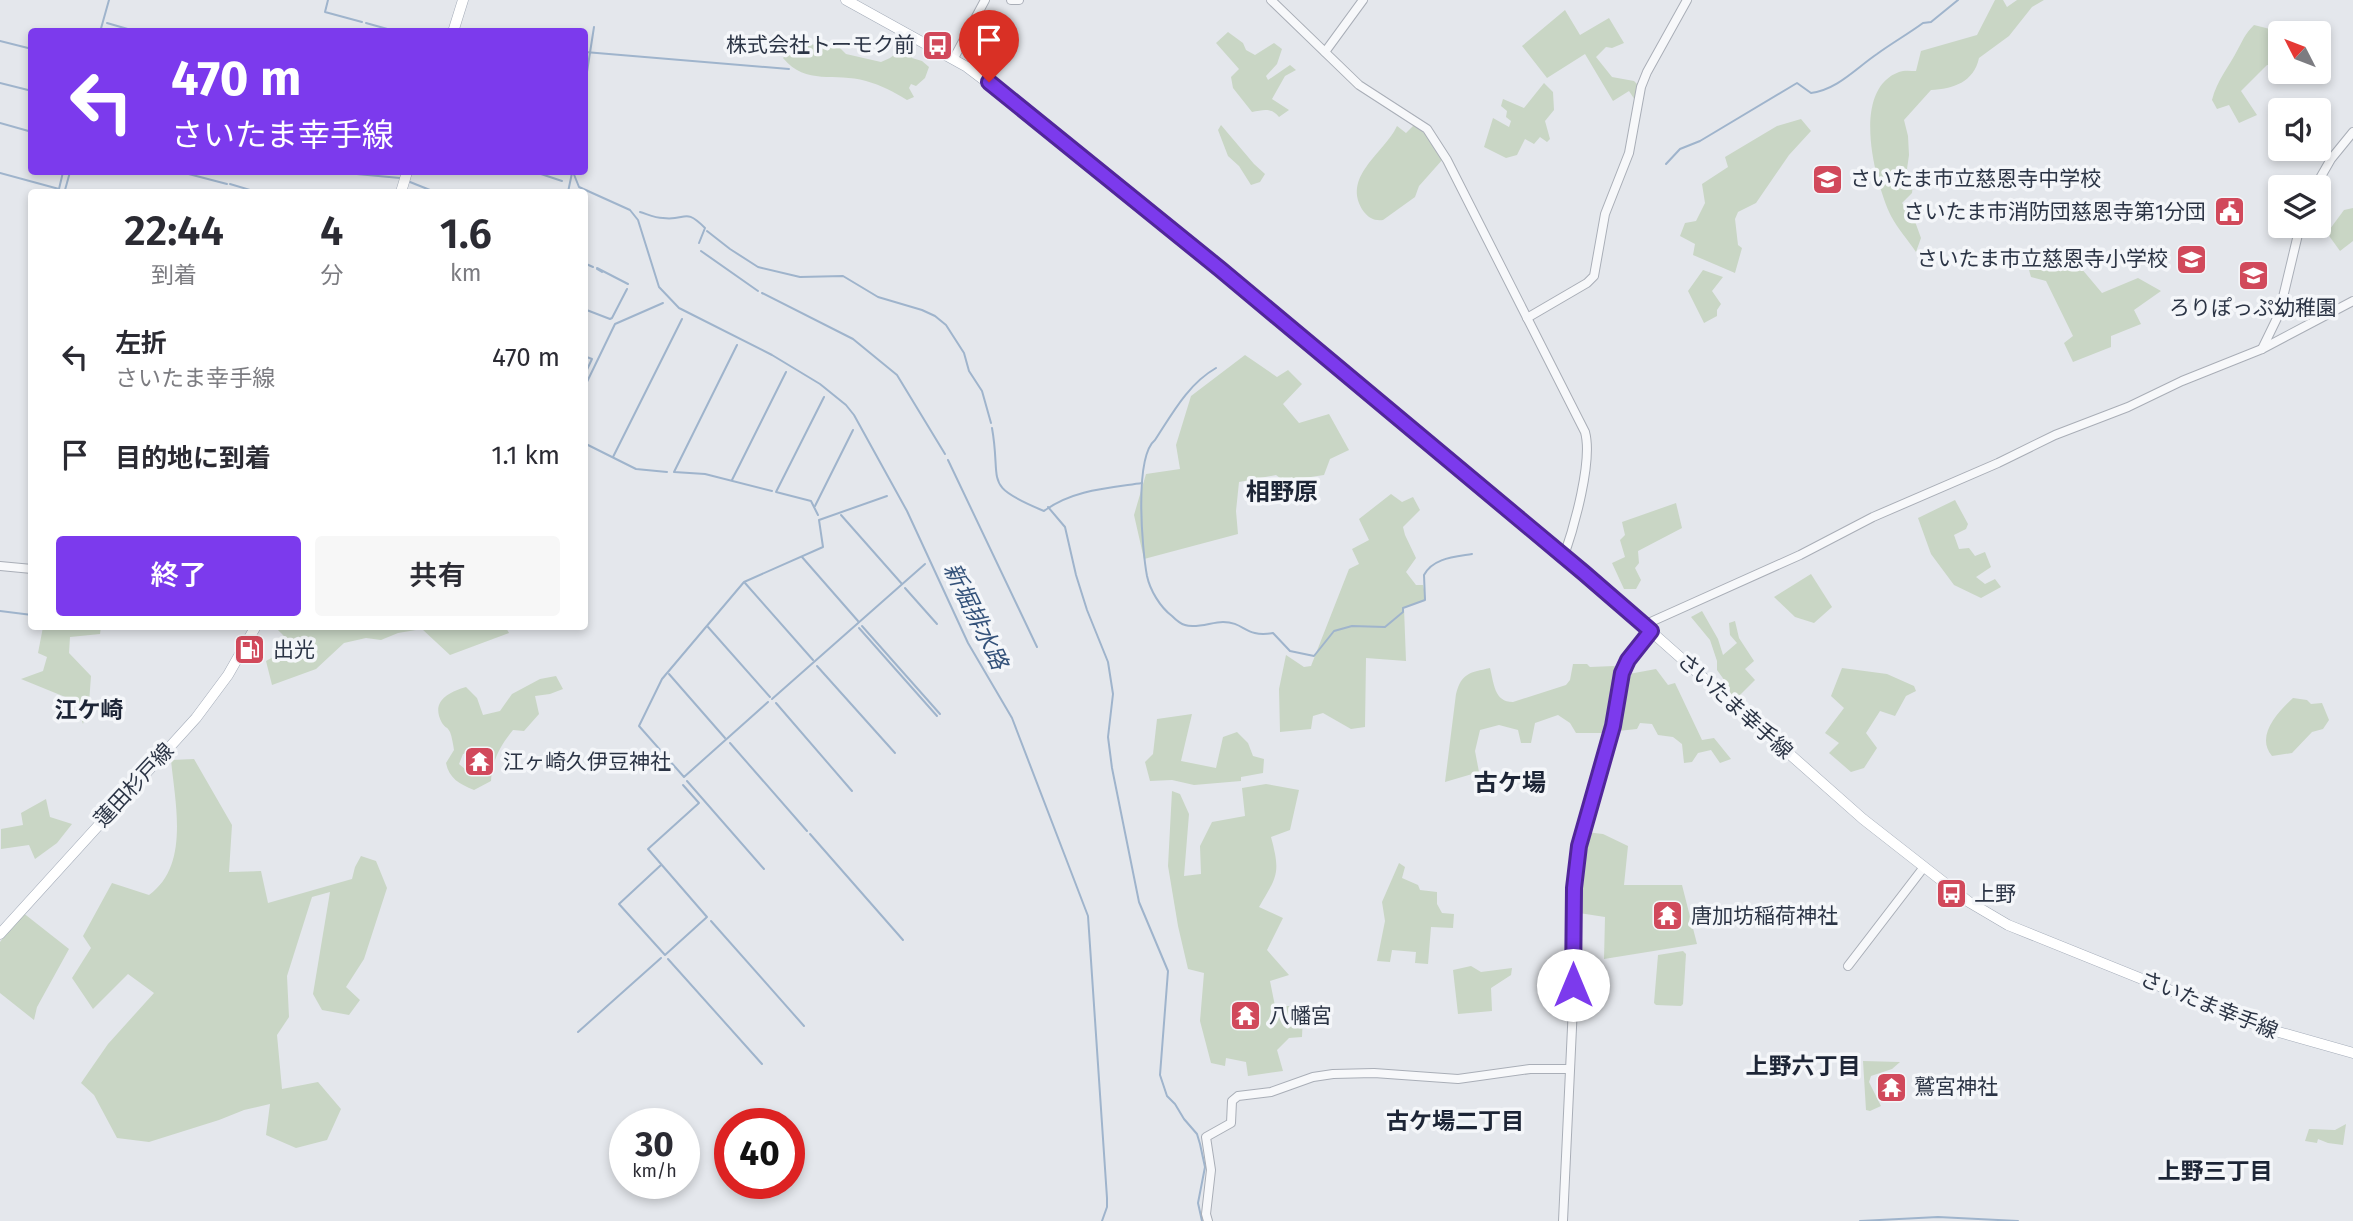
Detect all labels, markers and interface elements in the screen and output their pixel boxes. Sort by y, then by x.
pin [959,10,1019,82]
icon: arrive [970,21,1008,59]
north arrow [2268,21,2331,84]
map controls [2268,21,2331,238]
bus stop icon: 株式会社トーモク前 [921,28,955,62]
place label: 株式会社トーモク前 [726,32,915,58]
text: 470 m [171,49,301,108]
icon: left [56,56,147,147]
button: sound [2268,98,2331,161]
text: さいたま幸手線 [171,116,394,154]
school or university icon: さいたま市立慈恩寺中学校 [1810,162,1844,196]
place label: さいたま市立慈恩寺中学校 [1850,166,2101,192]
button: layers [2268,175,2331,238]
public building icon: さいたま市消防団慈恩寺第1分団 [2212,195,2246,229]
place label: さいたま市消防団慈恩寺第1分団 [1904,199,2206,225]
text: 22:44 [124,206,224,256]
text: 4 [320,206,343,256]
text: 1.6 [440,209,492,259]
school or university icon: さいたま市立慈恩寺小学校 [2174,242,2208,276]
place label: さいたま市立慈恩寺小学校 [1917,246,2168,272]
text: km [450,259,481,287]
school or university icon: ろりぽっぷ幼稚園 [2236,259,2270,293]
text: 到着 [151,261,197,289]
text: 分 [320,261,343,289]
place label: ろりぽっぷ幼稚園 [2169,295,2337,321]
text: 左折 [115,328,167,359]
icon: left [56,338,94,376]
text: 470 m [492,342,560,373]
text: さいたま幸手線 [115,364,275,392]
icon: arrive [56,436,94,474]
text: 1.1 km [491,440,560,471]
text: 目的地に到着 [115,443,271,474]
district label: 相野原 [1246,478,1318,506]
button: 終了 [56,536,301,616]
button: 共有 [315,536,560,616]
water label: 新堀排水路 [938,558,1015,676]
fuel station icon: 出光 [233,633,267,667]
place label: 出光 [273,637,315,663]
street label: さいたま幸手線 [1672,647,1798,765]
district label: 江ケ崎 [55,696,124,724]
street label: 蓮田杉戸線 [89,738,179,832]
temple icon: 江ヶ崎久伊豆神社 [463,745,497,779]
place label: 江ヶ崎久伊豆神社 [503,749,671,775]
district label: 古ケ場 [1474,769,1546,797]
bus stop icon: 上野 [1934,877,1968,911]
place label: 上野 [1974,881,2016,907]
temple icon: 唐加坊稲荷神社 [1651,899,1685,933]
place label: 唐加坊稲荷神社 [1691,903,1838,929]
position arrow [1536,948,1610,1022]
street label: さいたま幸手線 [2136,966,2282,1044]
temple icon: 八幡宮 [1229,999,1263,1033]
place label: 八幡宮 [1269,1003,1332,1029]
district label: 上野六丁目 [1746,1052,1861,1080]
temple icon: 鷲宮神社 [1874,1070,1908,1104]
place label: 鷲宮神社 [1914,1074,1998,1100]
district label: 古ケ場二丁目 [1386,1107,1524,1135]
speed limit sign: 40 [714,1108,805,1199]
text: 30 [635,1123,674,1165]
district label: 上野三丁目 [2158,1157,2273,1185]
text: km/h [632,1160,677,1182]

